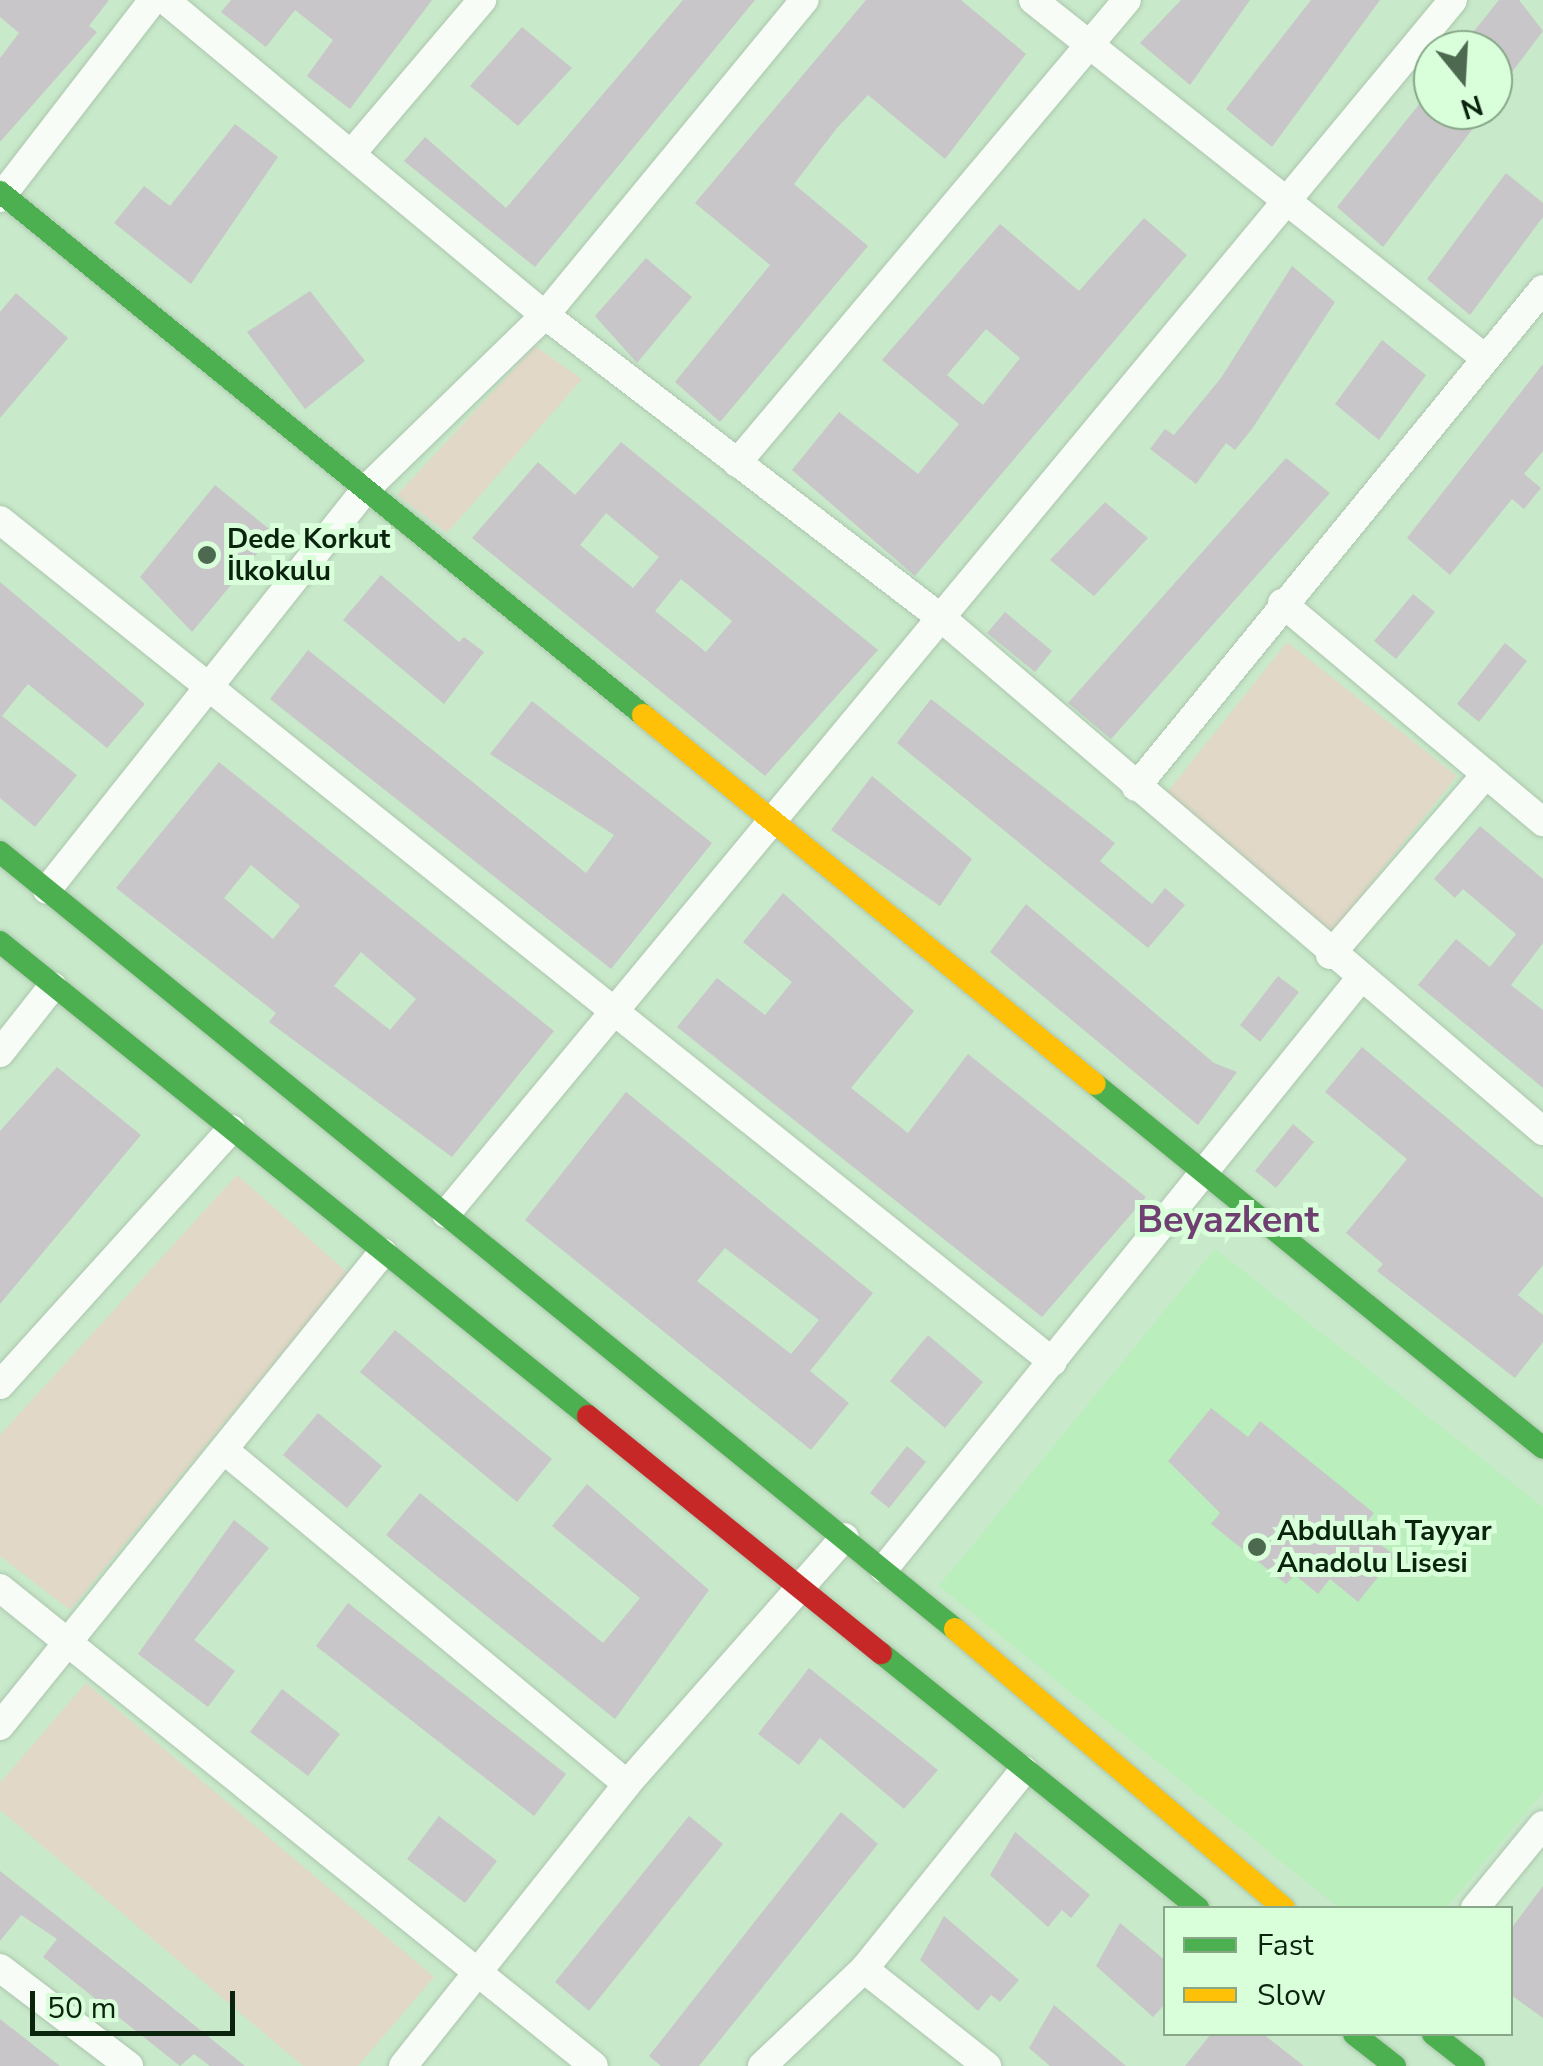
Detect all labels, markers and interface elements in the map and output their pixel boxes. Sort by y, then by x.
north arrow [1413,30,1513,130]
text: N [1456,85,1487,128]
place label: Dede Korkut İlkokulu [227,522,390,588]
marker: Dede Korkut İlkokulu [196,544,218,566]
district label: Beyazkent [1137,1197,1319,1243]
place label: Abdullah Tayyar Anadolu Lisesi [1277,1514,1492,1580]
marker: Abdullah Tayyar Anadolu Lisesi [1246,1536,1268,1558]
legend [1163,1906,1513,2036]
text: Fast [1257,1925,1314,1966]
scale bar [35,1971,240,2033]
text: Slow [1257,1975,1326,2016]
text: 50 m [47,1988,116,2029]

